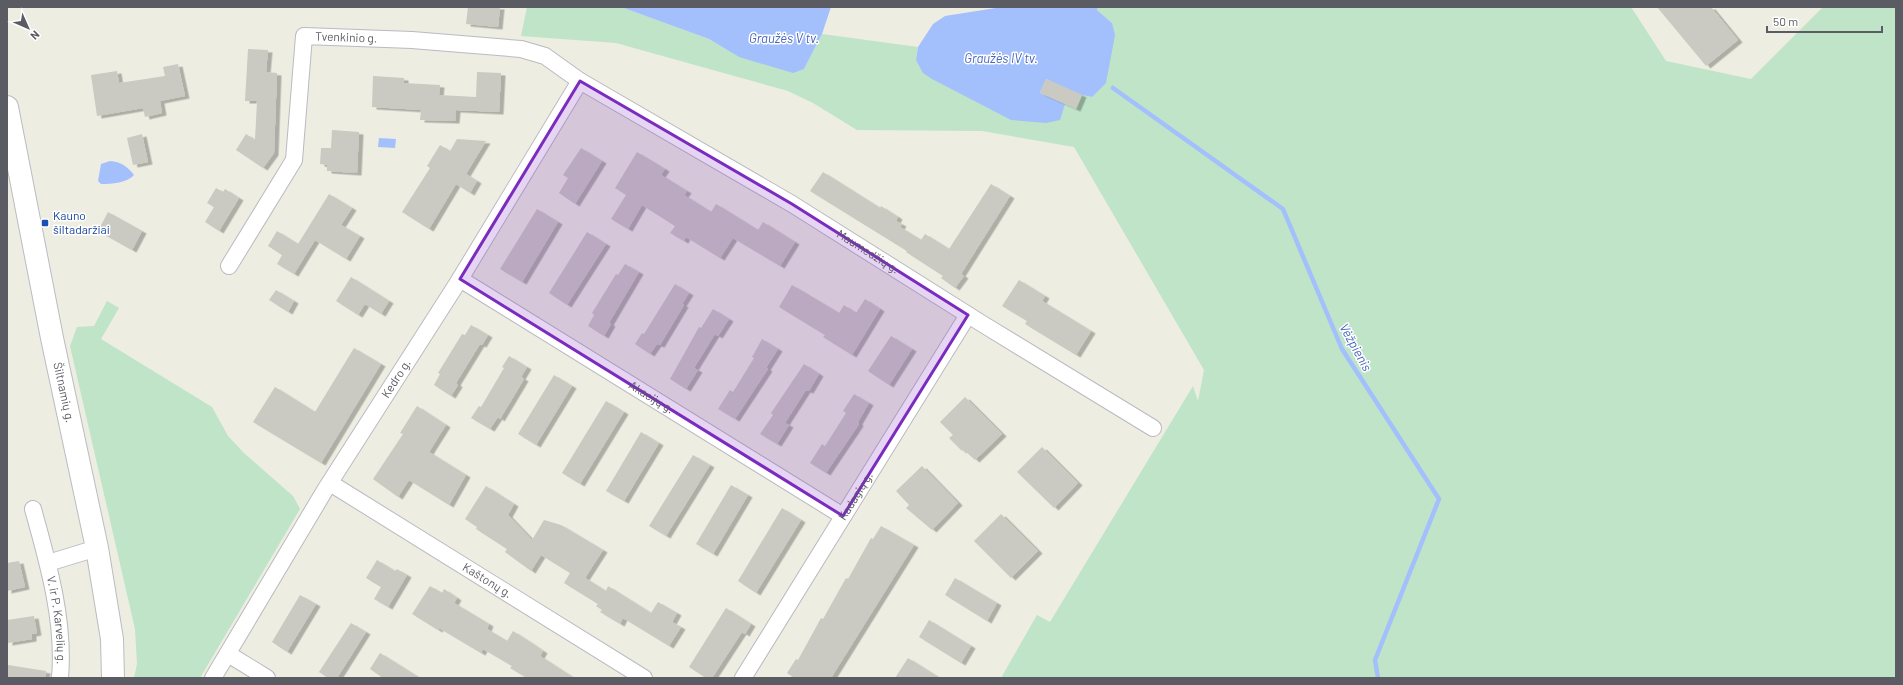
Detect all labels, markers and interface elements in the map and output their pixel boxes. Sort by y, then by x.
north arrow [8,8,48,48]
scale bar [1767,8,1882,34]
text: 50 m [1773,14,1798,28]
text: N [28,28,43,43]
street label: Tvenkinio g. [315,28,378,45]
water label: Graužės V tv. [749,30,819,46]
water label: Graužės IV tv. [964,50,1038,66]
place label: Kauno šiltadaržiai [53,208,110,236]
marker: Kauno šiltadaržiai [40,218,50,228]
street label: Maumedžių g. [835,226,902,276]
water label: Vėžpienis [1336,320,1376,374]
street label: Kedro g. [378,356,413,400]
street label: Šiltnamių g. [51,361,78,424]
street label: Akacijų g. [627,377,677,416]
street label: Kadagių g. [835,469,875,522]
street label: Kaštonų g. [461,559,515,600]
street label: V. ir P. Karvelių g. [45,575,69,665]

